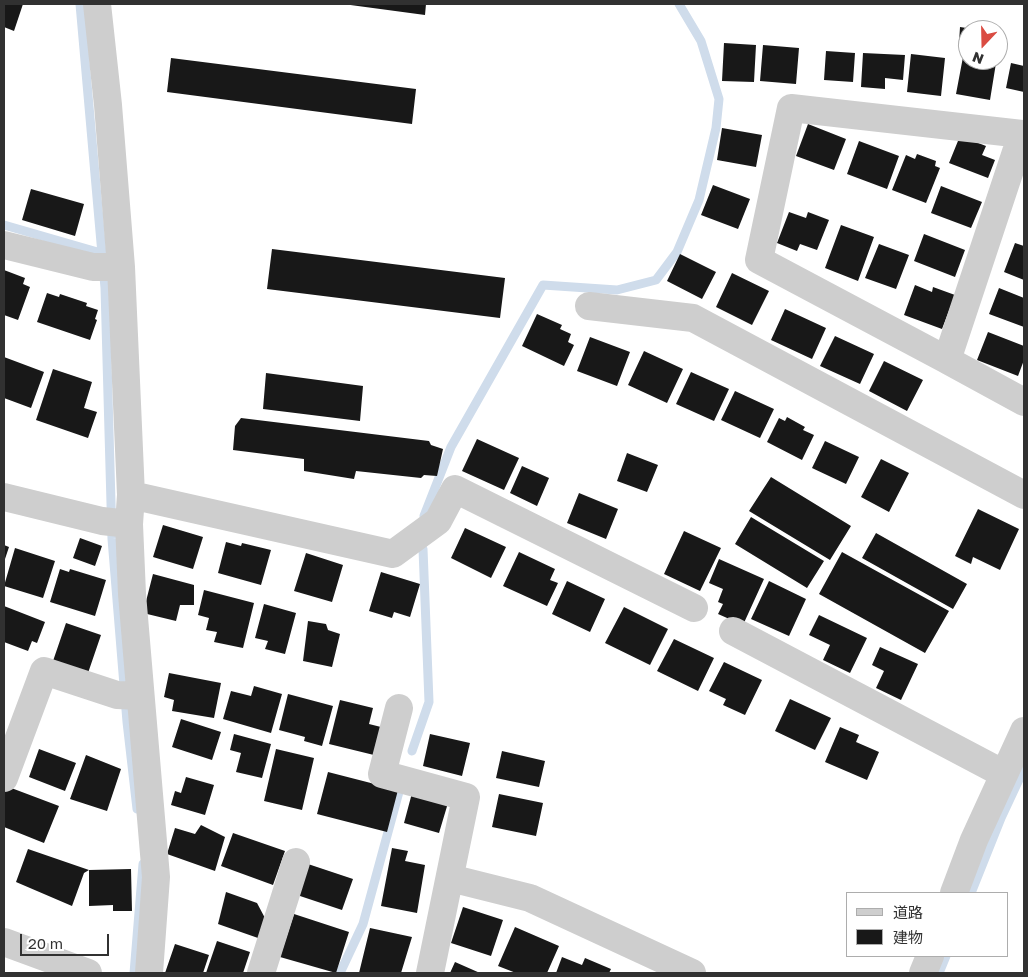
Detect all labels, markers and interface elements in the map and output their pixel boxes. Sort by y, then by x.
north arrow [958,20,1008,70]
text: N [970,49,986,68]
legend [846,892,1008,957]
text: 道路 [893,903,923,921]
scale bar [22,924,111,956]
text: 建物 [893,928,923,946]
text: 20 m [28,934,63,952]

